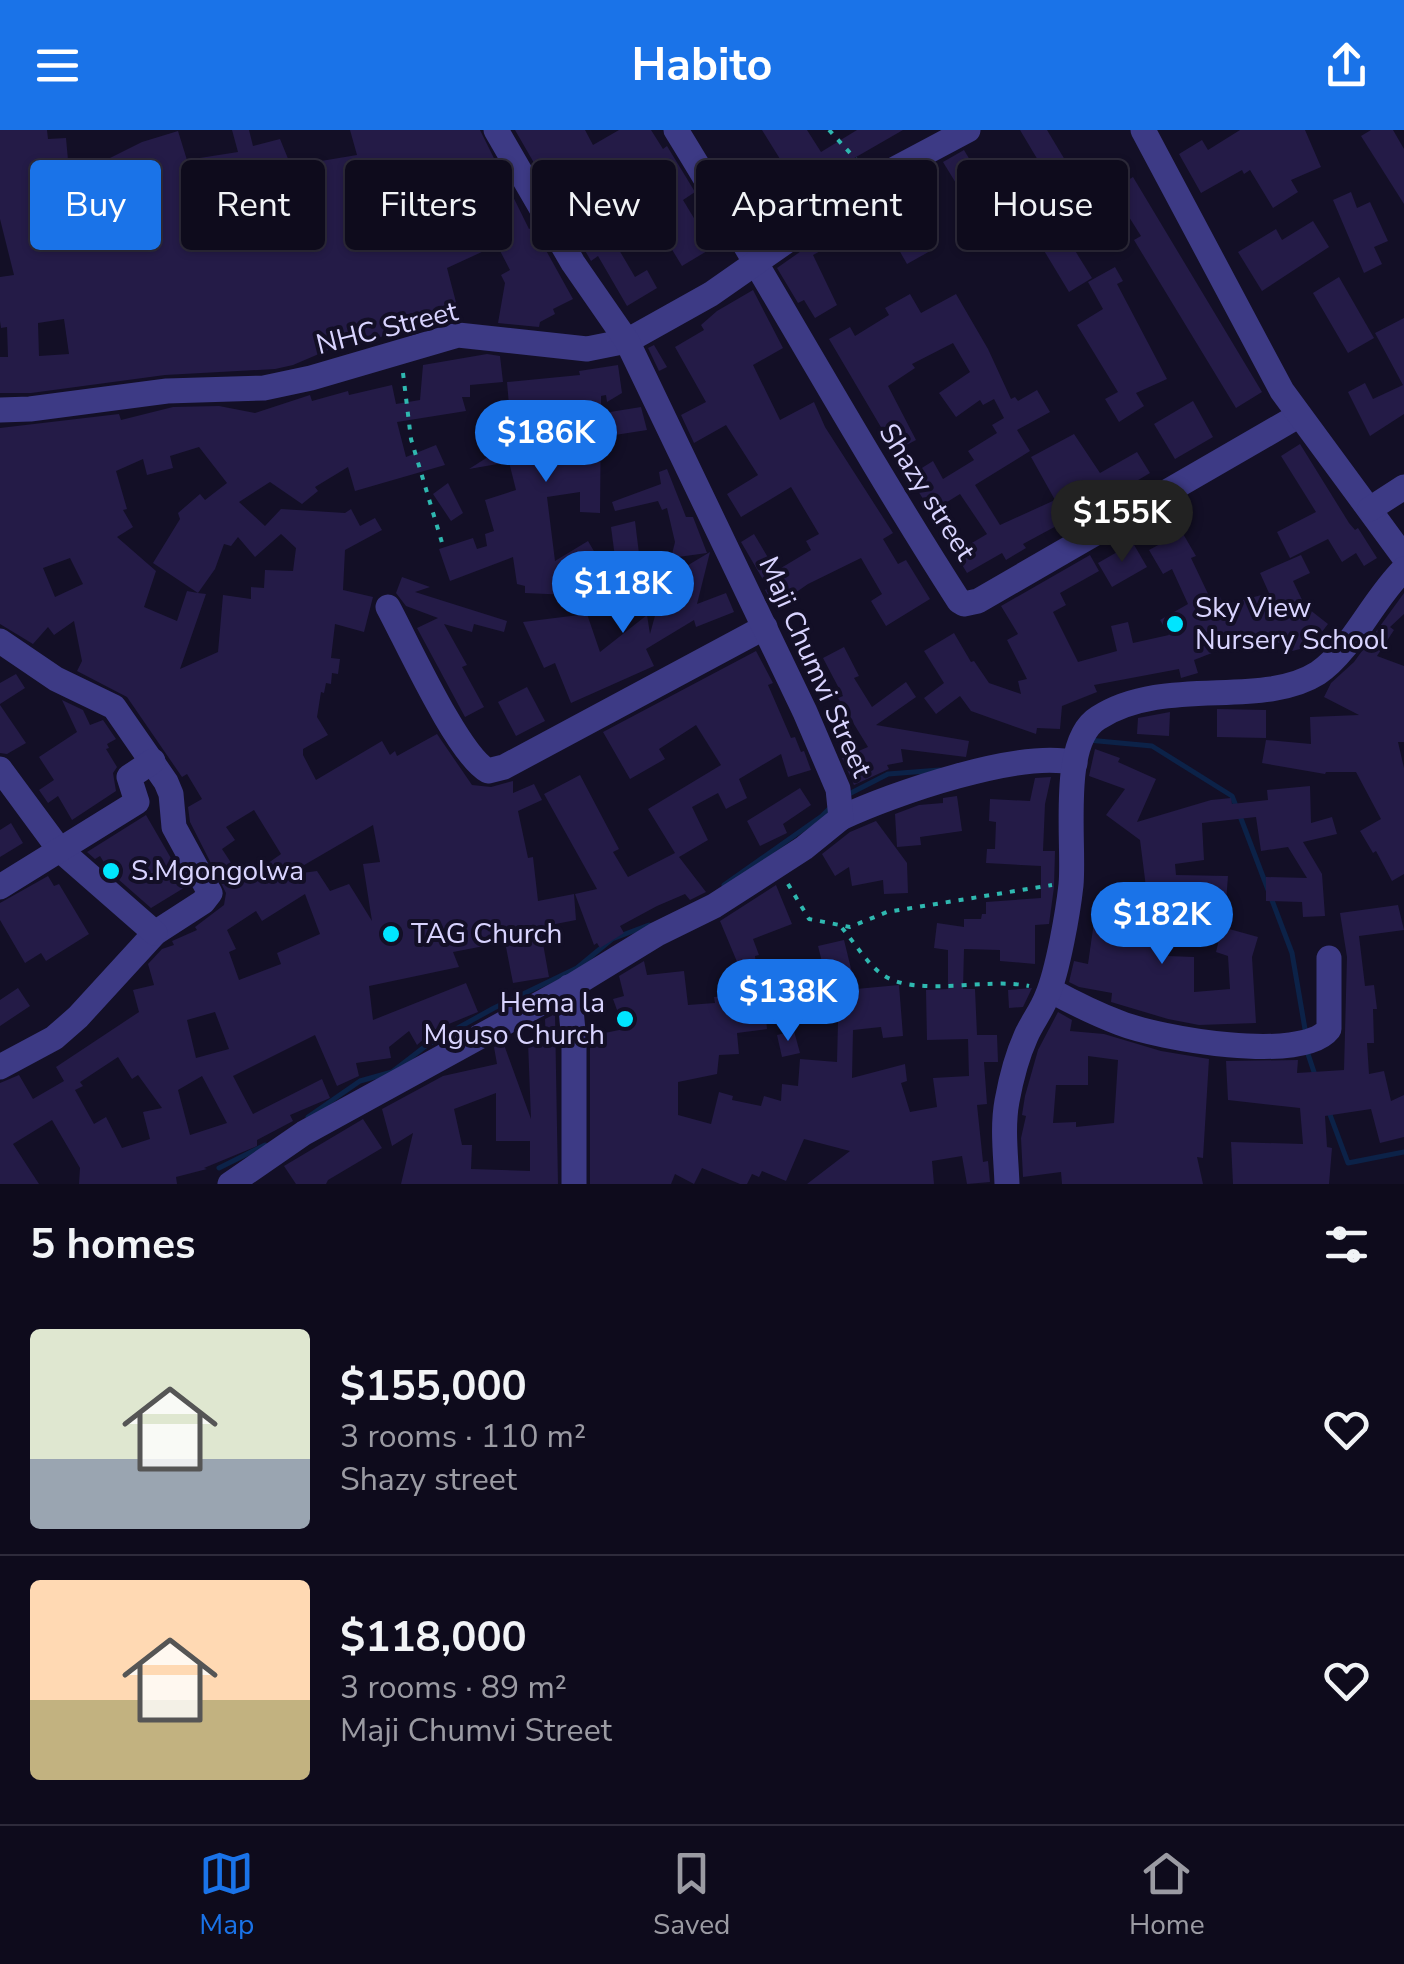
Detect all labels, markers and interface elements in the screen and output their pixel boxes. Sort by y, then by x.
text: Habito [632,35,772,96]
icon: menu [30,38,85,93]
icon: share [1319,38,1374,93]
chip: Buy [30,160,161,250]
chip: Rent [181,160,325,250]
chip: Filters [345,160,512,250]
chip: New [532,160,676,250]
chip: Apartment [696,160,937,250]
chip: House [957,160,1128,250]
street label: NHC Street [312,292,462,364]
pin: $186K [476,400,616,485]
text: $186K [497,411,595,454]
street label: Shazy street [870,416,984,568]
pin: $155K [1052,480,1192,565]
text: $155K [1073,491,1171,534]
pin: $118K [553,551,693,636]
street label: Maji Chumvi Street [749,551,881,784]
text: $118K [574,562,672,605]
place label: Sky View Nursery School [1195,589,1388,659]
marker: Sky View Nursery School [1164,613,1186,635]
place label: S.Mgongolwa [131,852,304,890]
marker: S.Mgongolwa [100,860,122,882]
pin: $182K [1092,882,1232,967]
text: $182K [1113,893,1211,936]
place label: TAG Church [411,915,562,953]
marker: TAG Church [380,923,402,945]
pin: $138K [718,959,858,1044]
text: $138K [739,970,837,1013]
place label: Hema la Mguso Church [424,984,605,1054]
marker: Hema la Mguso Church [614,1008,636,1030]
text: 5 homes [30,1216,195,1273]
icon: filters [1319,1217,1374,1272]
text: $155,000 [340,1358,527,1415]
icon: home [110,1369,230,1489]
icon: heart [1319,1402,1374,1457]
text: 3 rooms · 110 m² [340,1415,586,1458]
text: Shazy street [340,1458,517,1501]
text: $118,000 [340,1609,527,1666]
icon: home [110,1620,230,1740]
icon: heart [1319,1653,1374,1708]
text: 3 rooms · 89 m² [340,1666,567,1709]
text: Maji Chumvi Street [340,1709,612,1752]
tab: Map [199,1846,254,1944]
tab: Saved [653,1846,730,1944]
tab: Home [1129,1846,1205,1944]

